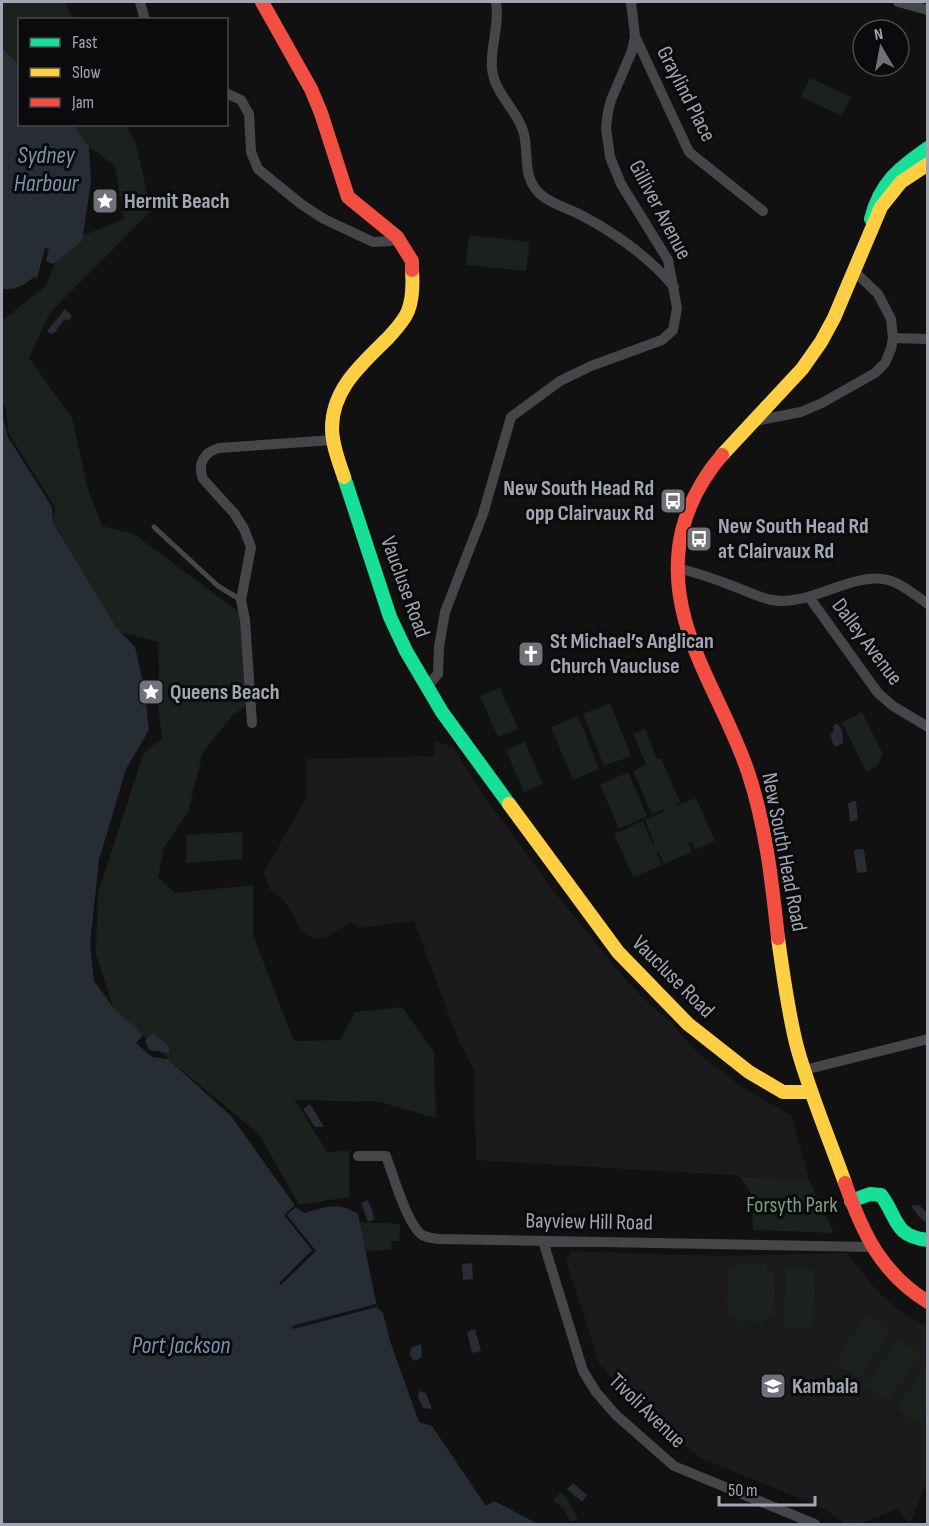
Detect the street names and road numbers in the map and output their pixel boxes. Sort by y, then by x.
street label: Graylind Place [650,42,722,146]
street label: Gilliver Avenue [623,156,697,264]
street label: Vaucluse Road [374,533,436,641]
street label: Dalley Avenue [826,593,908,691]
street label: New South Head Road [755,770,813,934]
street label: Vaucluse Road [626,930,720,1024]
street label: Bayview Hill Road [525,1207,653,1237]
street label: Tivoli Avenue [603,1368,691,1454]

